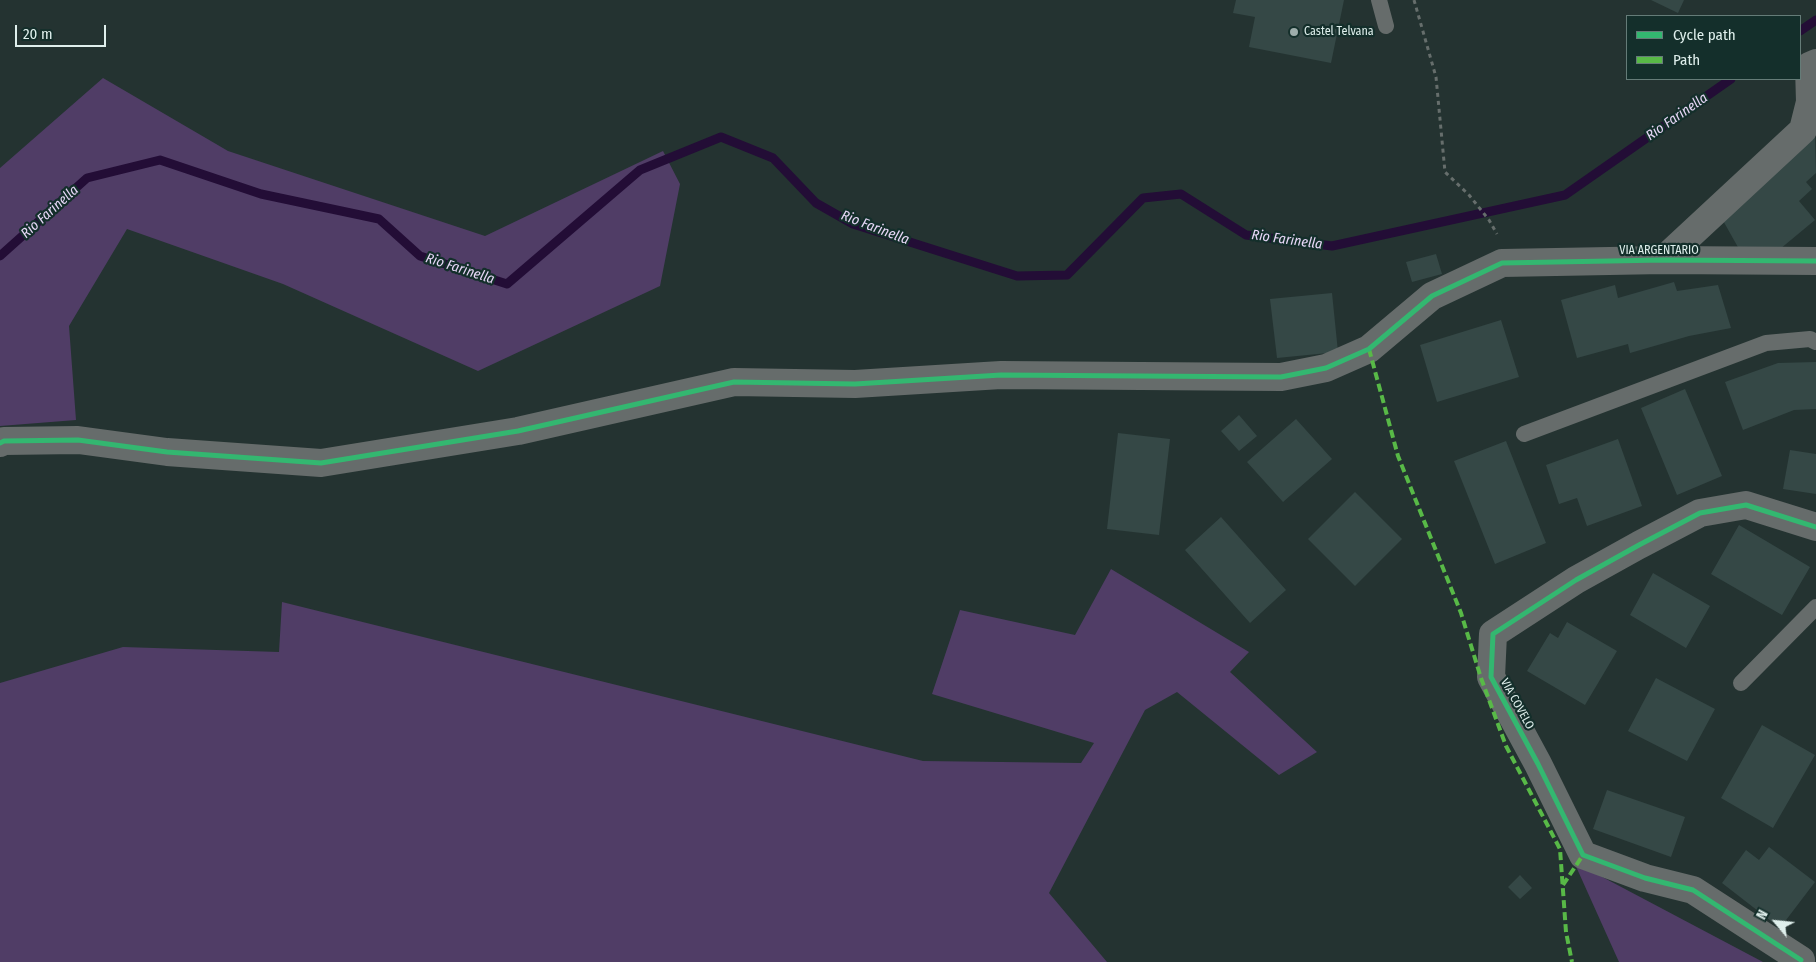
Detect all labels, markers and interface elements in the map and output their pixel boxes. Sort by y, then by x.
scale bar [18,15,109,47]
legend [1626,15,1801,80]
text: 20 m [23,25,53,43]
place label: Castel Telvana [1304,25,1374,39]
marker: Castel Telvana [1288,26,1300,38]
text: Cycle path [1673,26,1736,44]
text: Path [1673,51,1700,69]
water label: Rio Farinella [1643,90,1711,144]
water label: Rio Farinella [18,182,82,242]
water label: Rio Farinella [839,207,911,249]
water label: Rio Farinella [1250,227,1324,253]
street label: VIA ARGENTARIO [1619,244,1699,258]
water label: Rio Farinella [423,250,497,288]
street label: VIA COVELO [1497,676,1537,732]
north arrow [1751,897,1801,947]
text: N [1753,907,1772,922]

